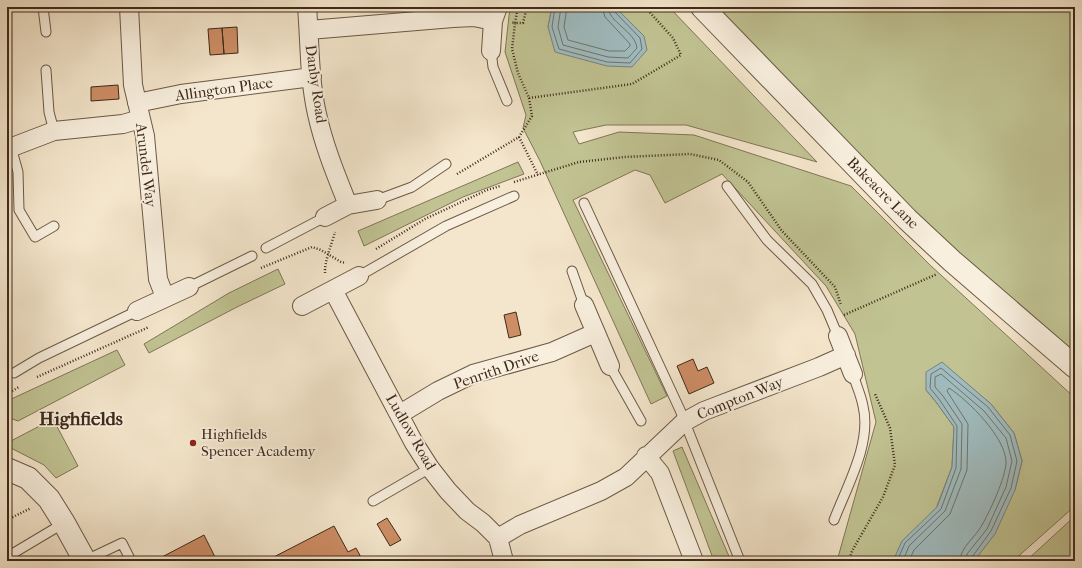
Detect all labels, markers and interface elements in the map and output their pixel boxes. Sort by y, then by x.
street label: Danby Road [302,44,331,125]
street label: Allington Place [173,73,275,105]
street label: Arundel Way [132,121,160,209]
street label: Bakeacre Lane [843,153,923,233]
street label: Penrith Drive [451,347,542,393]
street label: Compton Way [694,372,787,423]
street label: Ludlow Road [382,391,440,474]
district label: Highfields [39,408,123,430]
place label: Highfields Spencer Academy [201,425,316,460]
marker: Highfields Spencer Academy [188,438,198,448]

